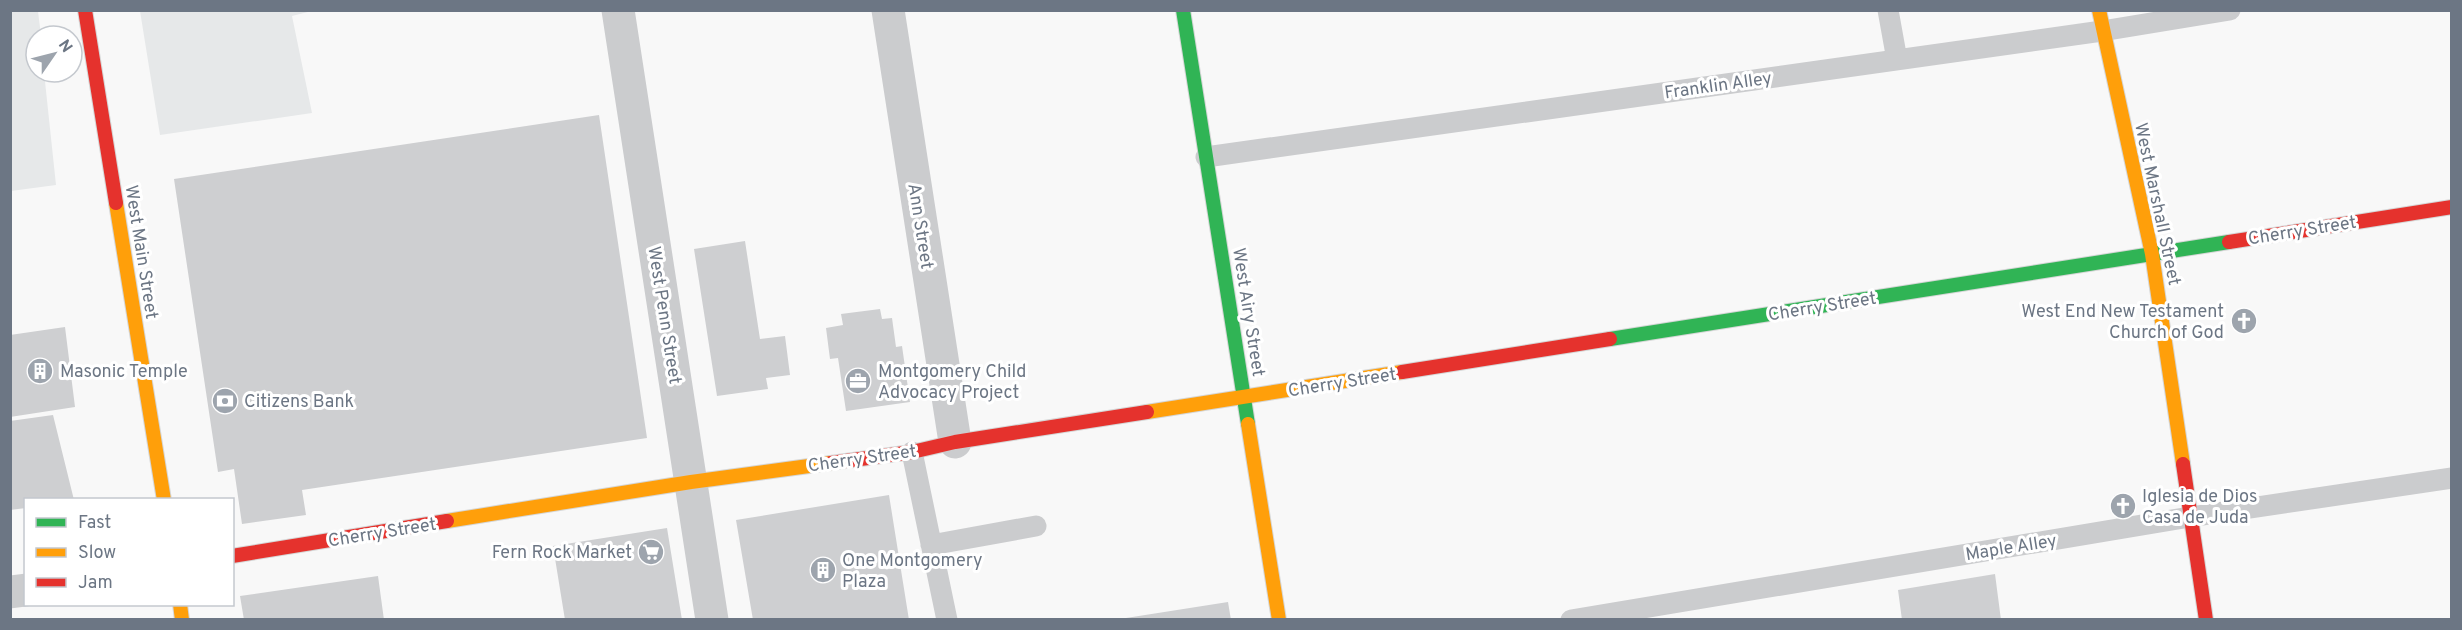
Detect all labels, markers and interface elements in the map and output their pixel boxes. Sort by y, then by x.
north arrow [24,24,84,84]
text: N [53,36,76,57]
street label: Franklin Alley [1663,68,1773,105]
street label: West Marshall Street [2128,121,2185,288]
street label: Ann Street [901,182,938,271]
street label: West Main Street [119,184,162,321]
street label: Cherry Street [2246,212,2358,251]
street label: West Penn Street [641,245,686,386]
street label: West Airy Street [1226,246,1269,378]
street label: Cherry Street [1766,288,1878,327]
place label: West End New Testament Church of God [2021,301,2224,345]
church icon: West End New Testament Church of God [2229,306,2259,336]
building icon: Masonic Temple [25,356,55,386]
place label: Masonic Temple [60,361,188,384]
place label: Montgomery Child Advocacy Project [878,361,1026,405]
street label: Cherry Street [1286,364,1398,403]
office icon: Montgomery Child Advocacy Project [843,366,873,396]
bank icon: Citizens Bank [210,386,240,416]
place label: Citizens Bank [244,391,354,414]
street label: Cherry Street [806,440,918,478]
place label: Iglesia de Dios Casa de Juda [2142,486,2257,530]
church icon: Iglesia de Dios Casa de Juda [2108,491,2138,521]
legend [24,498,234,606]
text: Fast [78,512,111,535]
street label: Cherry Street [326,514,438,553]
street label: Maple Alley [1964,530,2059,567]
supermarket icon: Fern Rock Market [636,537,666,567]
text: Slow [78,542,116,565]
place label: Fern Rock Market [492,542,632,565]
place label: One Montgomery Plaza [842,550,983,594]
building icon: One Montgomery Plaza [808,555,838,585]
text: Jam [78,572,113,595]

